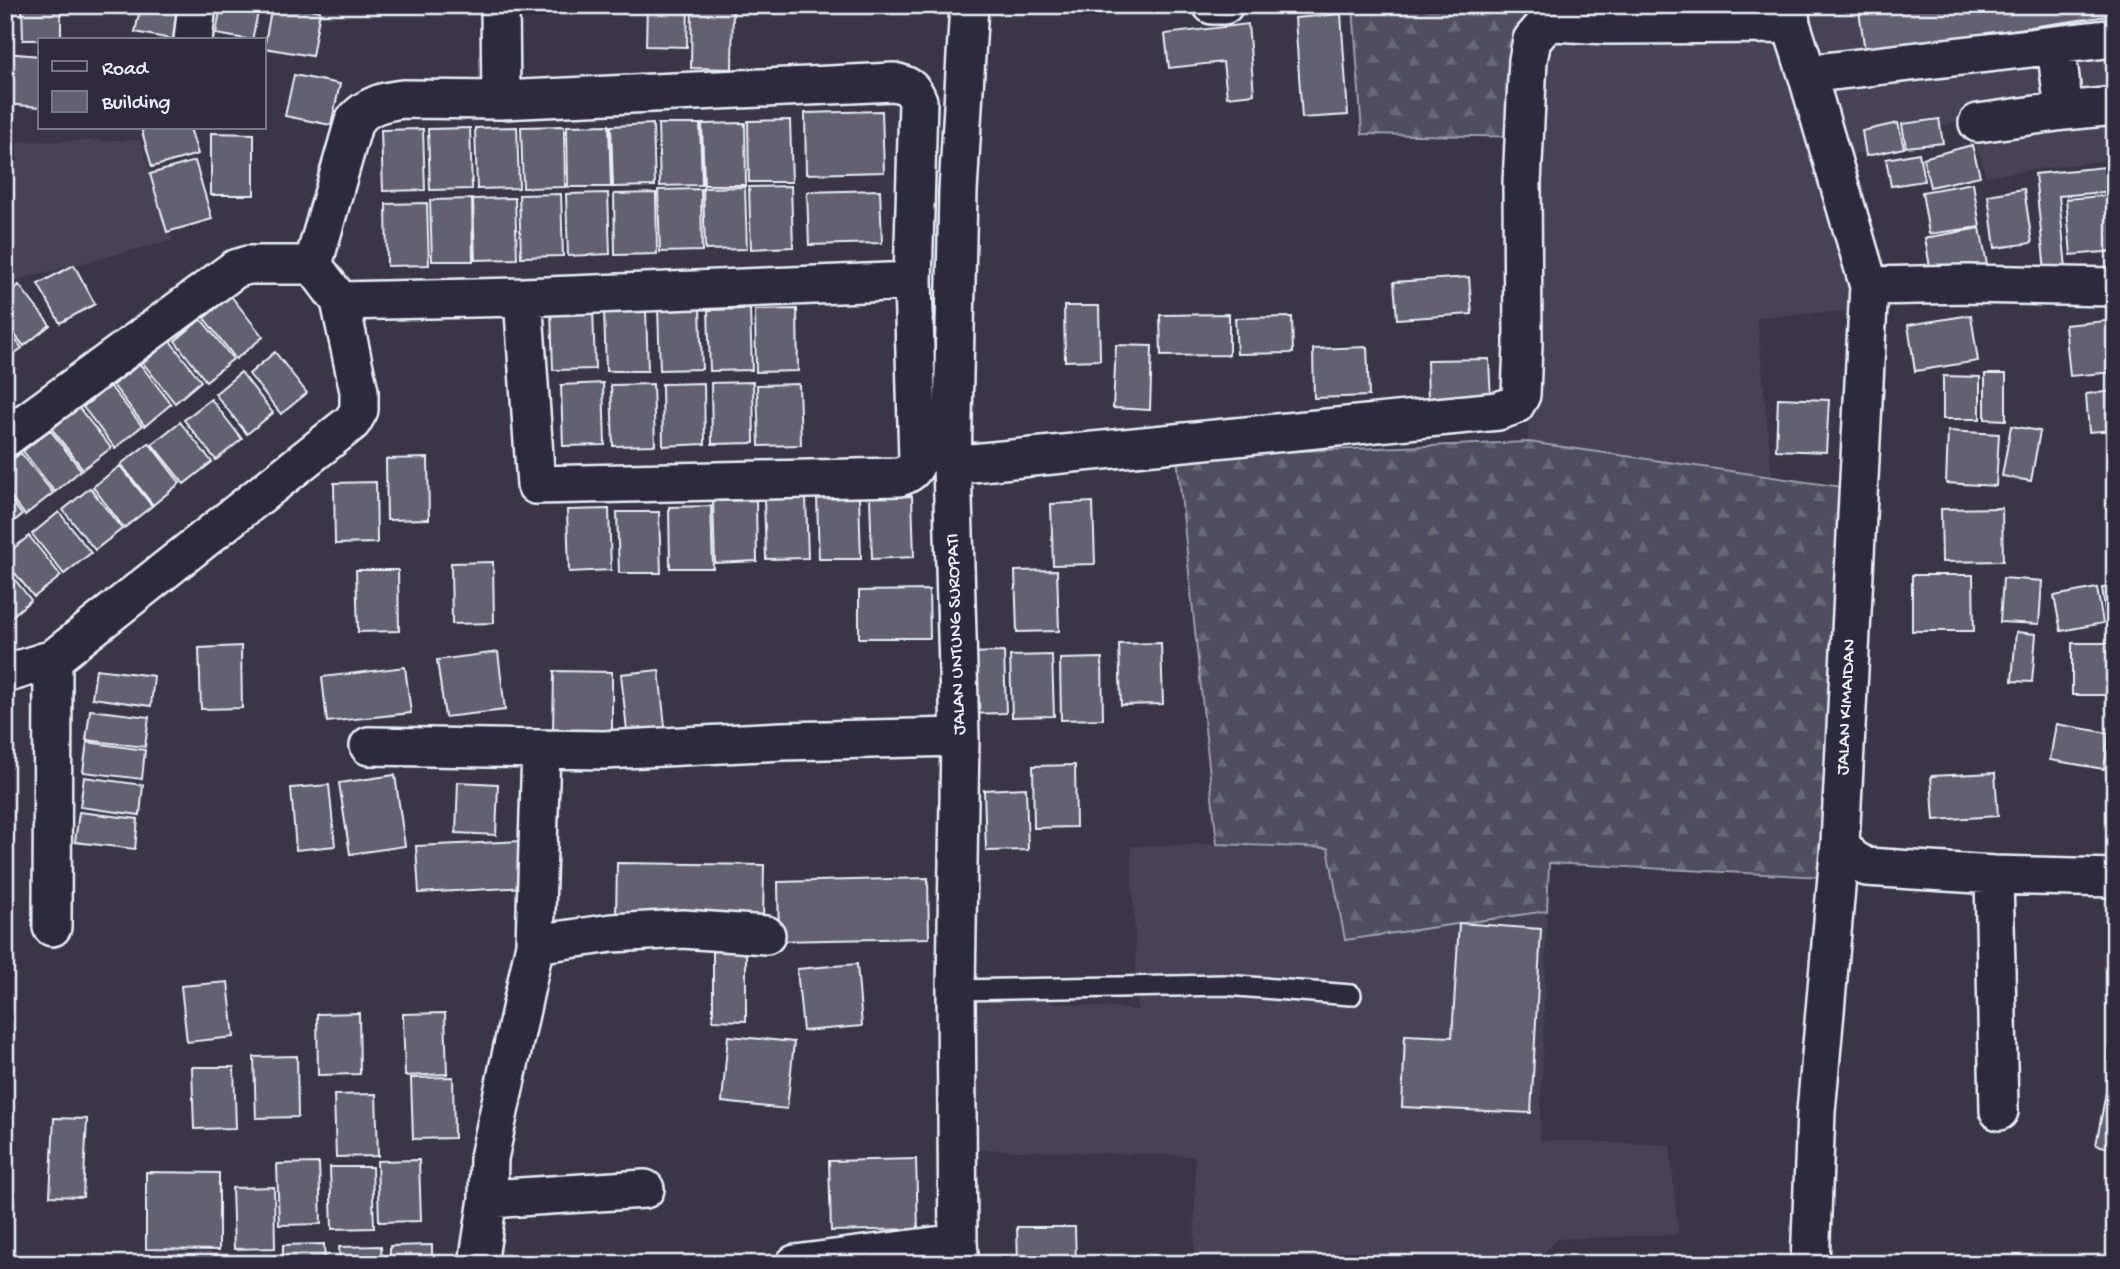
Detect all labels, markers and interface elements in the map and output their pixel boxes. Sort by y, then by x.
legend [38,38,266,130]
text: Road [102,58,150,83]
text: Building [101,92,171,117]
street label: JALAN UNTUNG SUROPATI [942,533,972,735]
street label: JALAN KIMAIDAN [1832,638,1862,776]

